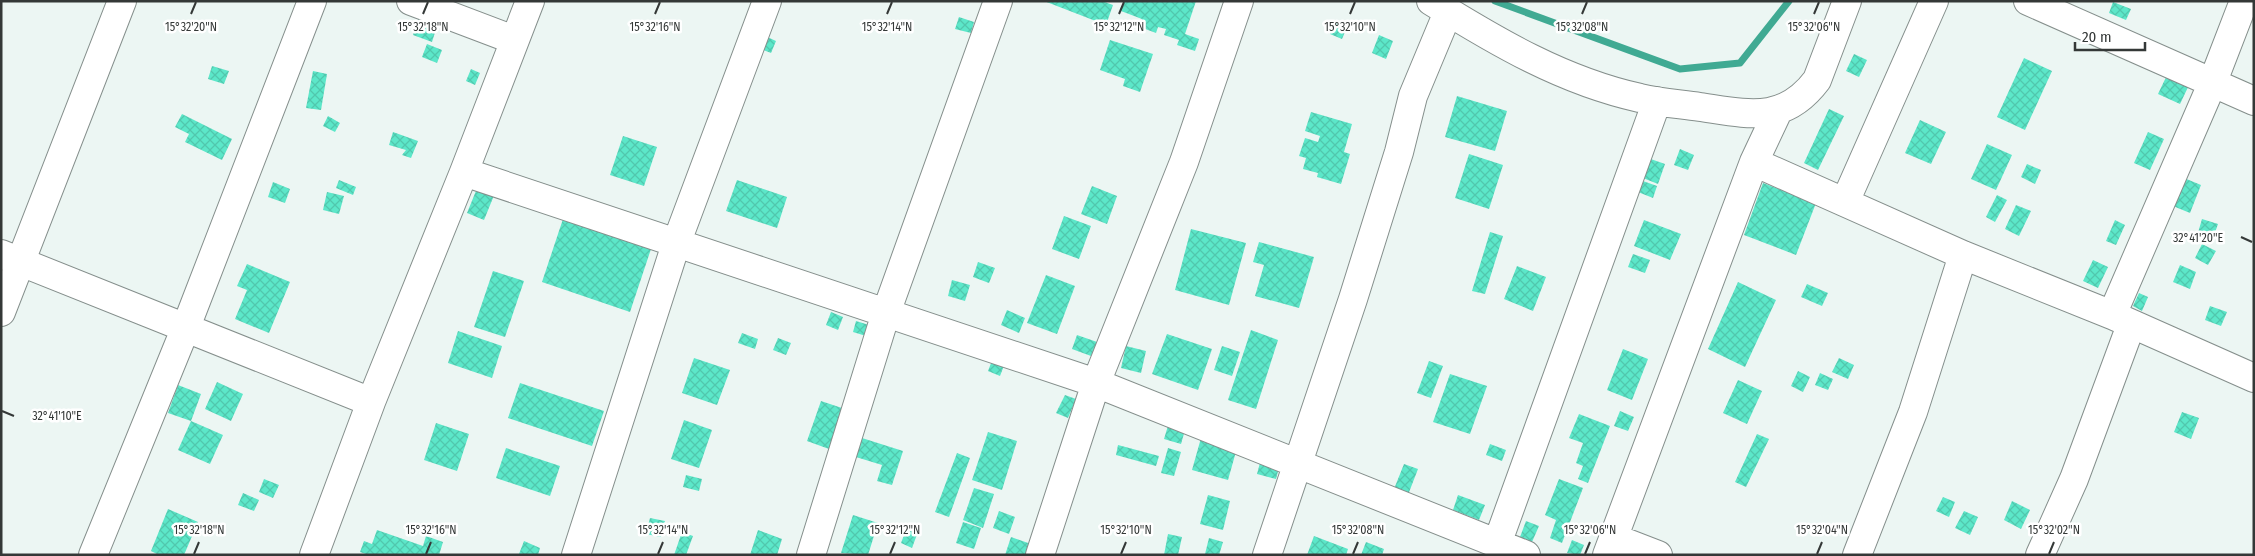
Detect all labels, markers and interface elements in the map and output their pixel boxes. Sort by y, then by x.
text: 15°32'20"N [165,20,217,34]
text: 15°32'18"N [397,20,449,34]
text: 15°32'16"N [630,20,680,34]
text: 15°32'14"N [862,20,912,34]
text: 15°32'12"N [1094,20,1144,34]
text: 15°32'10"N [1324,20,1376,34]
text: 15°32'08"N [1556,20,1608,34]
text: 15°32'06"N [1788,20,1840,34]
scale bar [2075,20,2145,52]
text: 20 m [2082,28,2112,46]
text: 32°41'20"E [2173,231,2223,245]
text: 32°41'10"E [32,409,82,423]
text: 15°32'18"N [173,523,225,537]
text: 15°32'16"N [406,523,456,537]
text: 15°32'14"N [638,523,688,537]
text: 15°32'12"N [870,523,920,537]
text: 15°32'10"N [1100,523,1152,537]
text: 15°32'08"N [1332,523,1384,537]
text: 15°32'06"N [1564,523,1616,537]
text: 15°32'04"N [1796,523,1848,537]
text: 15°32'02"N [2028,523,2080,537]

